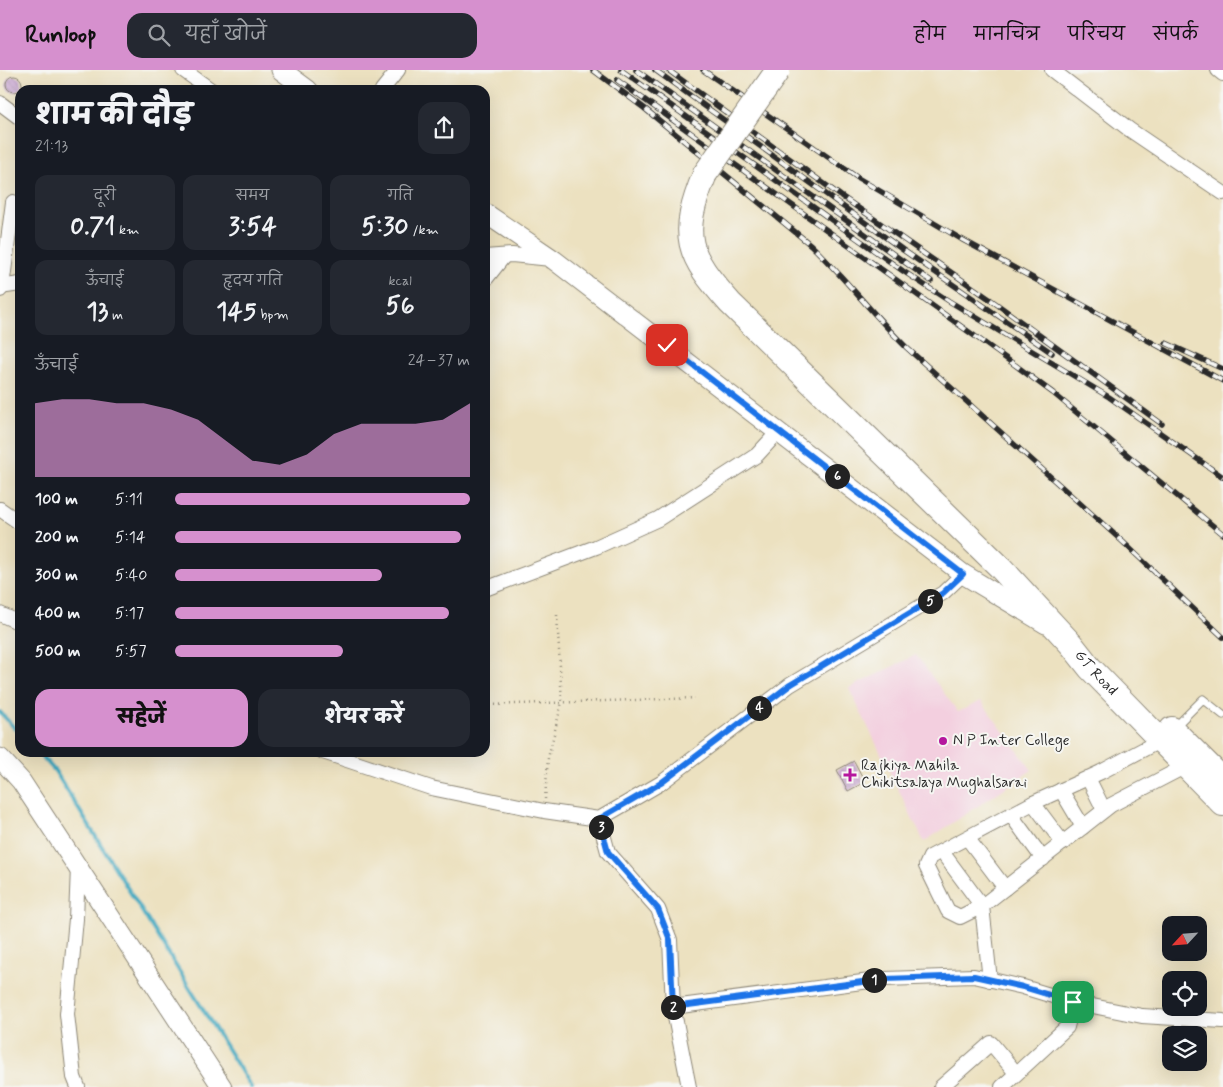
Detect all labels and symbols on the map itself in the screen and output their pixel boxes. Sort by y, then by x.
pin [646,324,688,366]
pin: 6 [824,464,850,488]
pin: 5 [918,588,942,614]
street label: GT Road [1070,646,1122,700]
pin: 4 [746,696,772,720]
place label: N P Inter College [953,731,1070,752]
marker: N P Inter College [937,735,949,747]
place label: Rajkiya Mahila Chikitsalaya Mughalsarai [861,756,1027,794]
marker: Rajkiya Mahila Chikitsalaya Mughalsarai [843,768,857,782]
pin: 3 [588,814,614,840]
north arrow [1162,916,1208,961]
pin: 1 [862,968,886,992]
pin [1052,981,1094,1023]
pin: 2 [660,994,686,1020]

